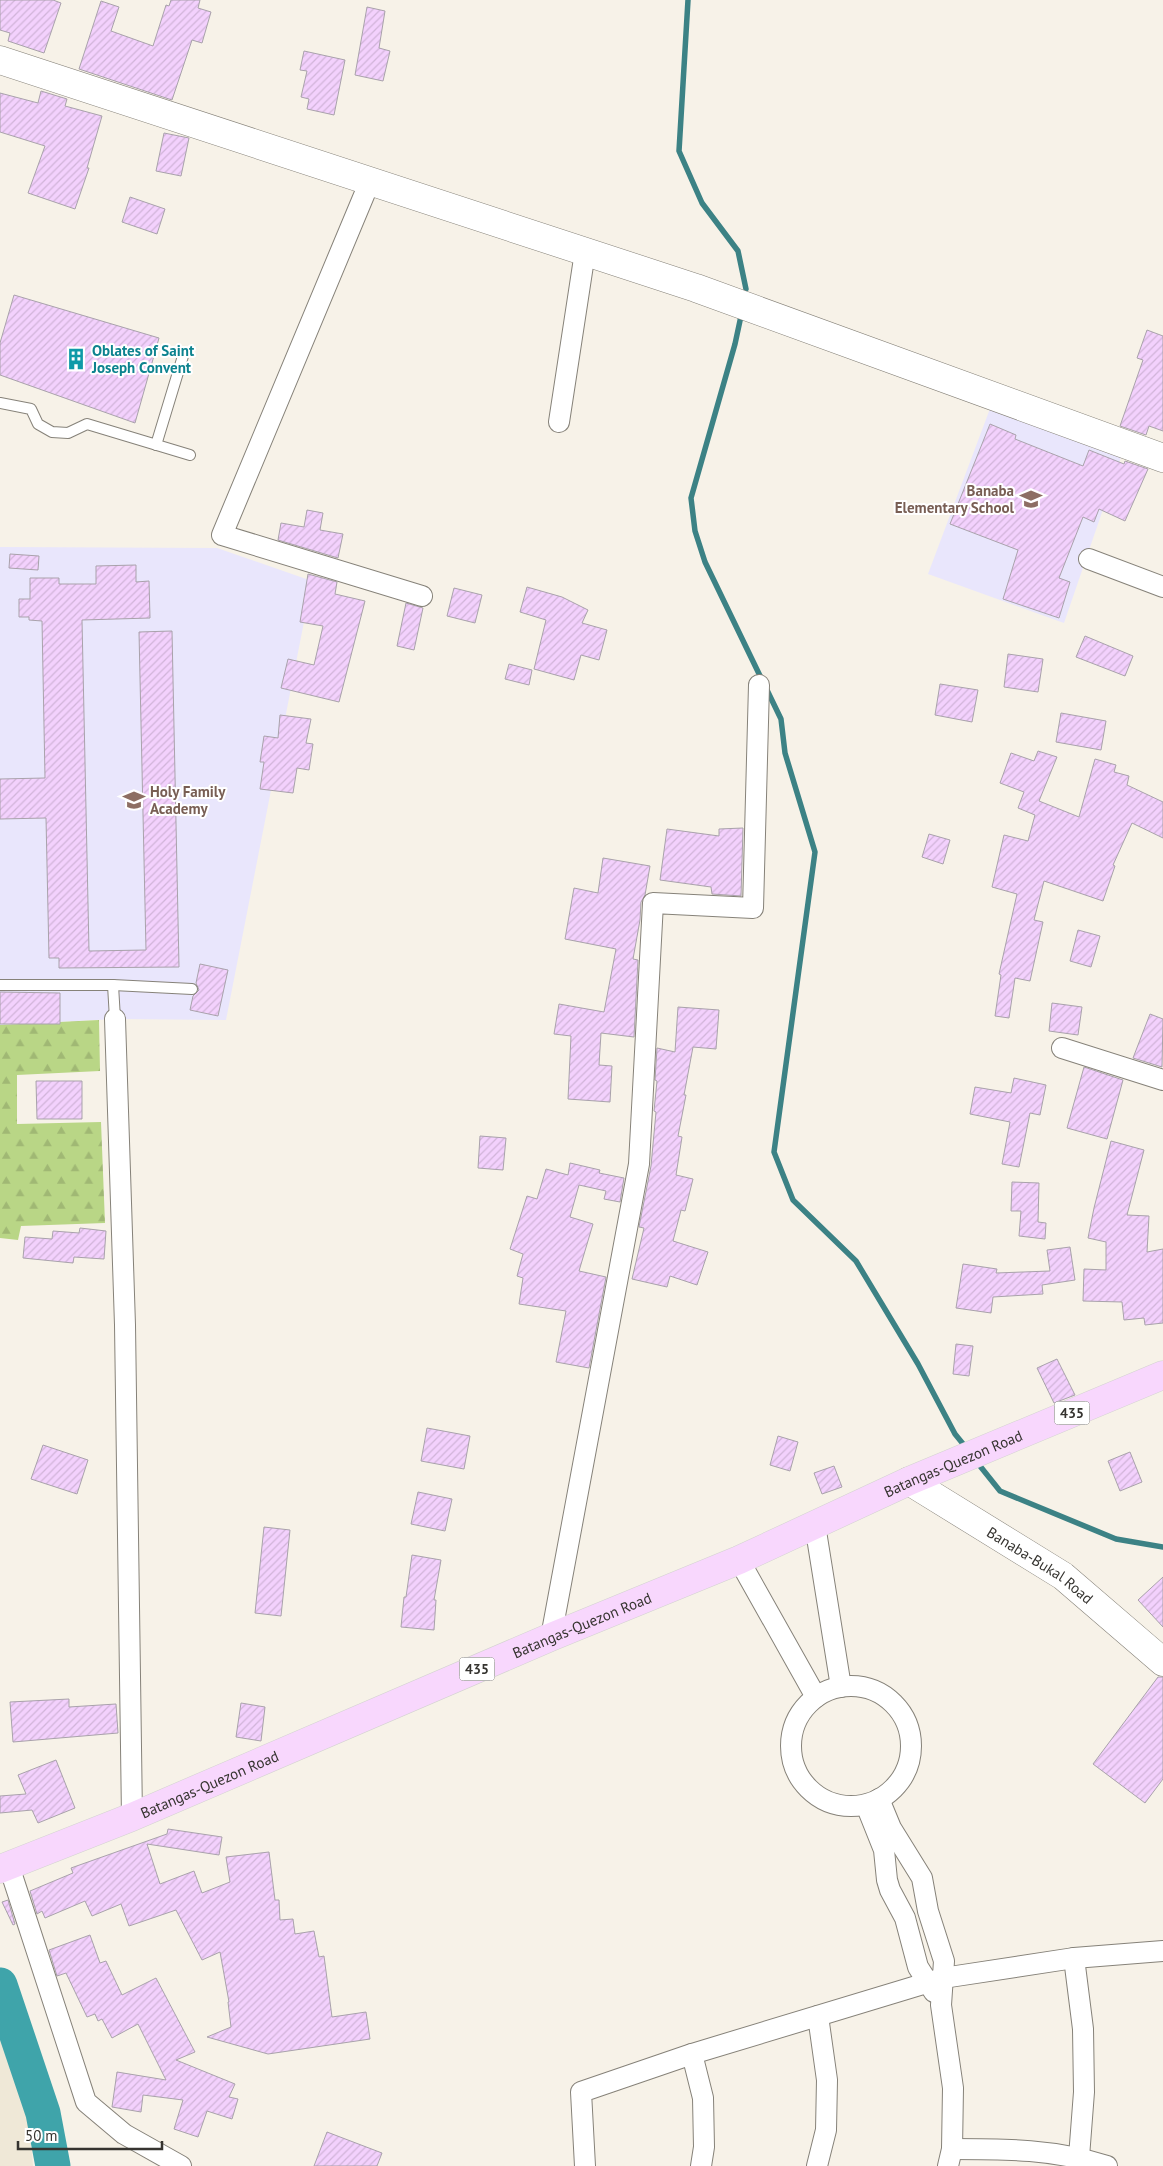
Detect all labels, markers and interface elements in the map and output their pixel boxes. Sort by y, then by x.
place label: Oblates of Saint Joseph Convent [91,341,195,377]
building icon: Oblates of Saint Joseph Convent [63,346,89,372]
place label: Banaba Elementary School [895,481,1015,517]
school or university icon: Banaba Elementary School [1018,486,1044,512]
place label: Holy Family Academy [150,782,226,818]
school or university icon: Holy Family Academy [121,787,147,813]
road number: 435 [1054,1402,1090,1425]
street label: Batangas-Quezon Road [881,1425,1025,1501]
street label: Banaba-Bukal Road [984,1522,1098,1608]
street label: Batangas-Quezon Road [509,1588,654,1662]
road number: 435 [460,1658,494,1680]
street label: Batangas-Quezon Road [137,1746,281,1822]
scale bar [18,2118,161,2150]
text: 50 m [25,2126,58,2145]

